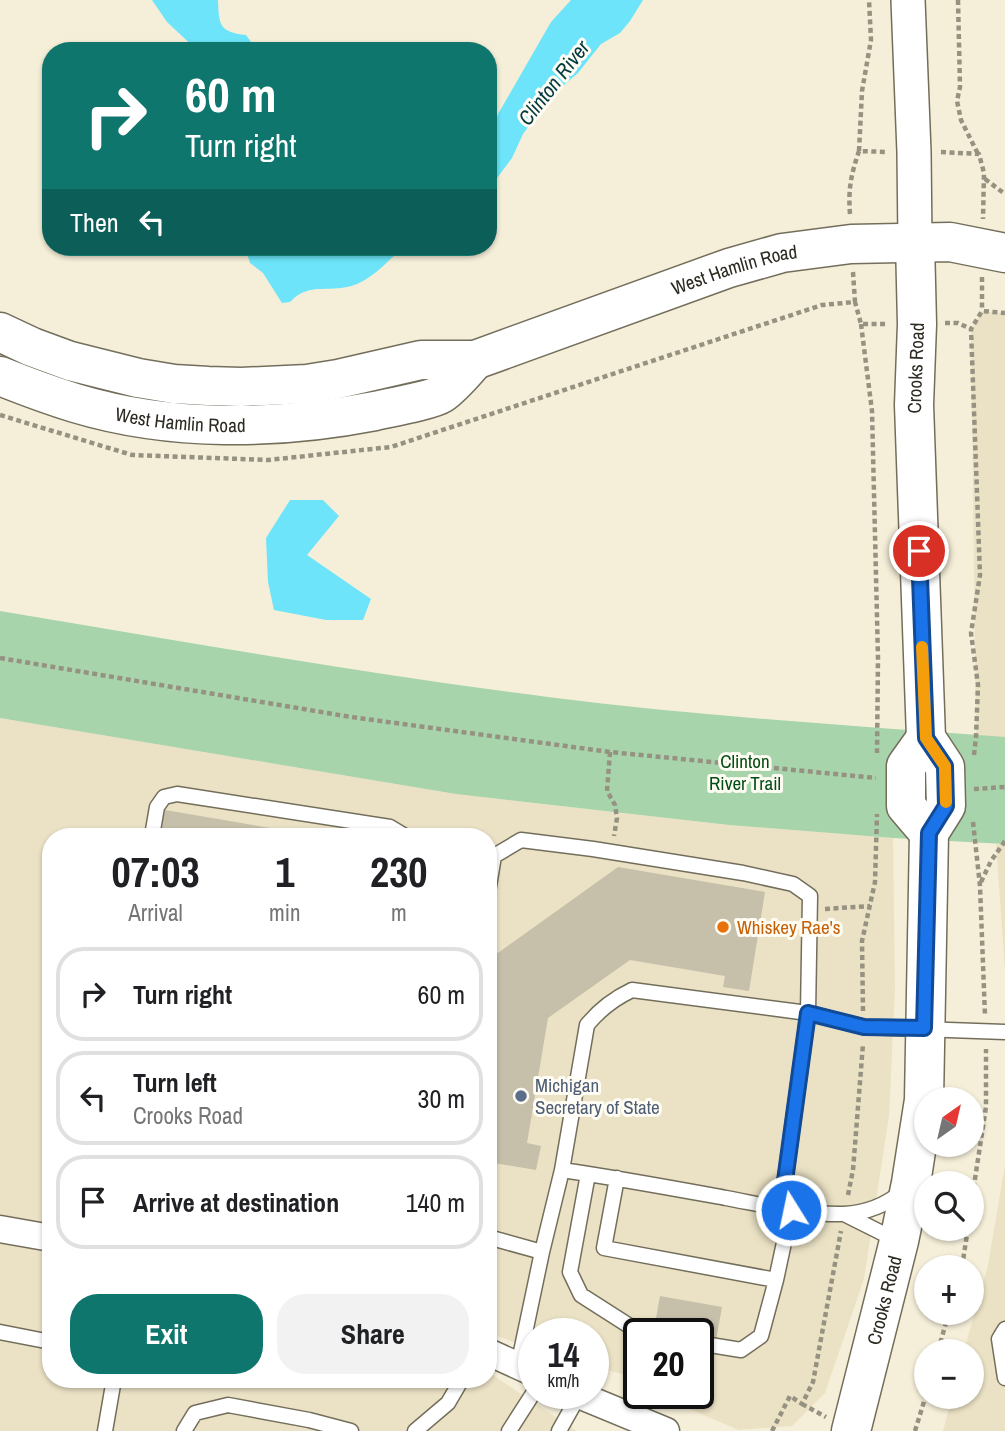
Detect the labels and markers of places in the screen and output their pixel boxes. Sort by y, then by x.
pin [889,521,949,581]
place label: Whiskey Rae's [737,914,841,940]
marker: Whiskey Rae's [715,919,731,935]
place label: Michigan Secretary of State [535,1072,660,1120]
marker: Michigan Secretary of State [513,1088,529,1104]

